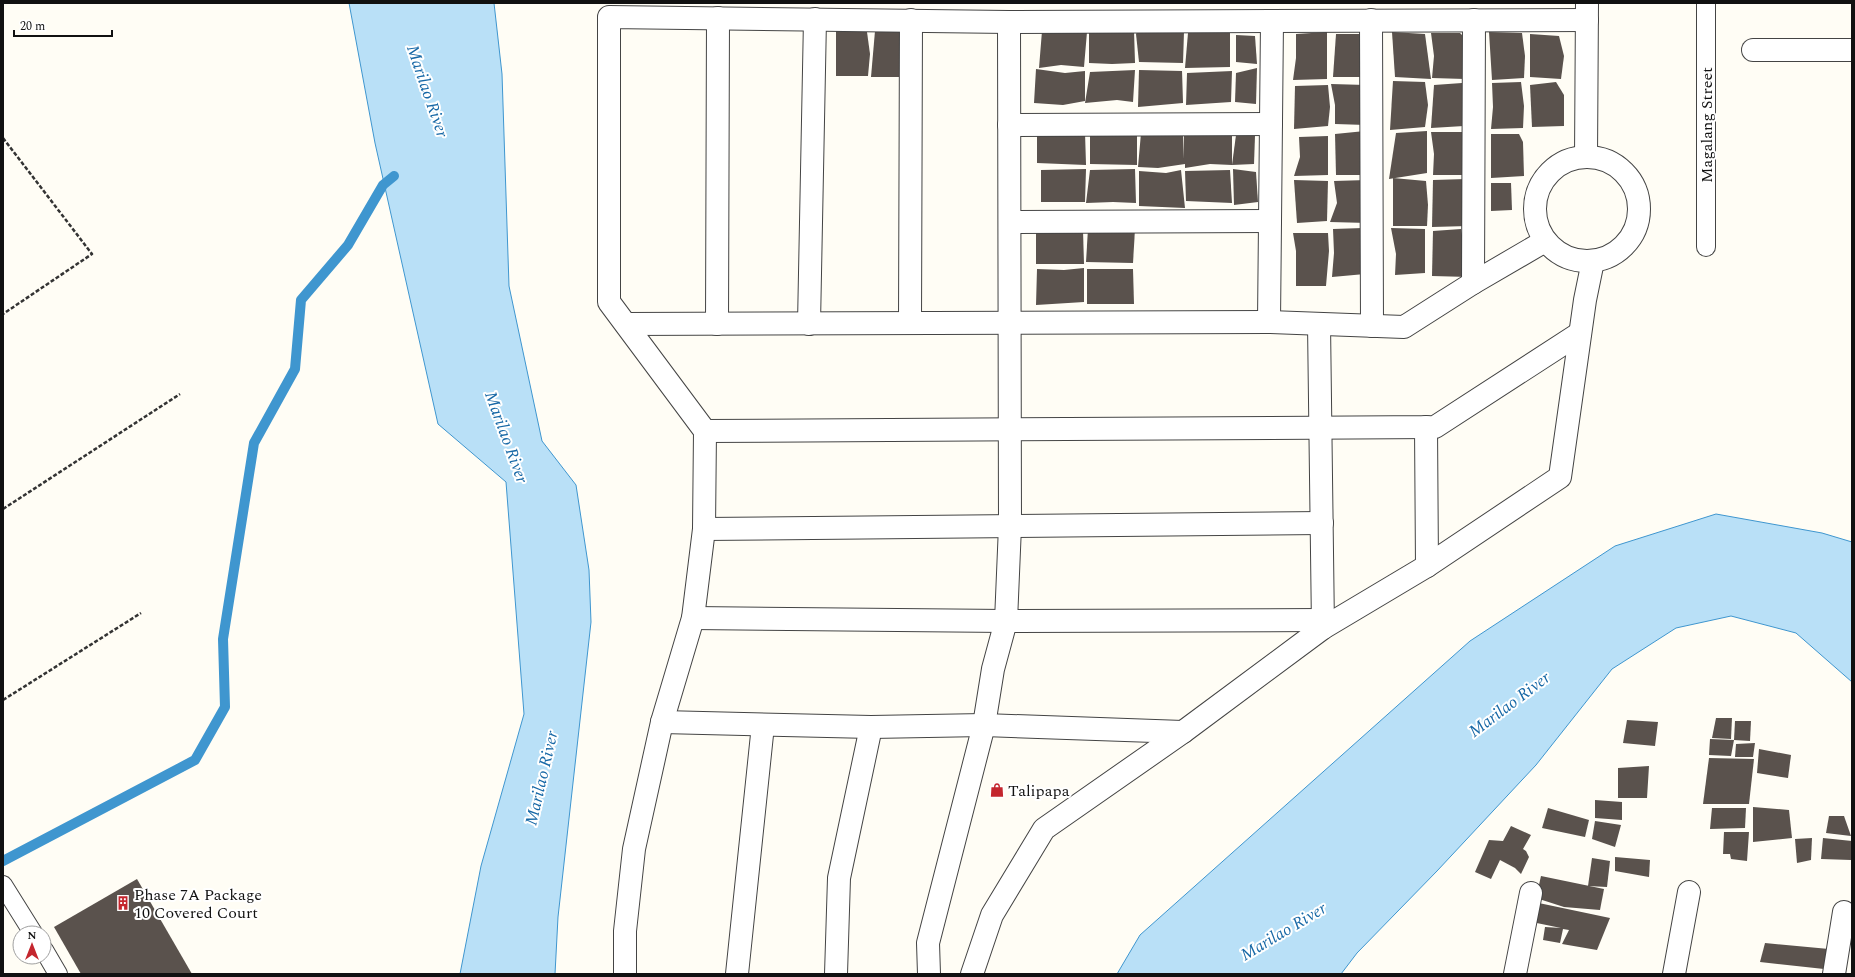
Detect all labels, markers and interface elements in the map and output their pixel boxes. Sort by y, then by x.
scale bar [14,12,112,38]
text: 20 m [20,17,45,36]
water label: Marilao River [399,42,455,141]
street label: Magalang Street [1695,67,1719,183]
water label: Marilao River [477,388,535,487]
water label: Marilao River [1463,665,1556,744]
water label: Marilao River [518,728,566,828]
place label: Talipapa [1008,779,1070,803]
shop icon: Talipapa [989,782,1005,798]
place label: Phase 7A Package 10 Covered Court [134,883,262,925]
building icon: Phase 7A Package 10 Covered Court [115,895,131,911]
water label: Marilao River [1235,896,1332,968]
north arrow [12,925,52,965]
text: N [28,927,37,944]

